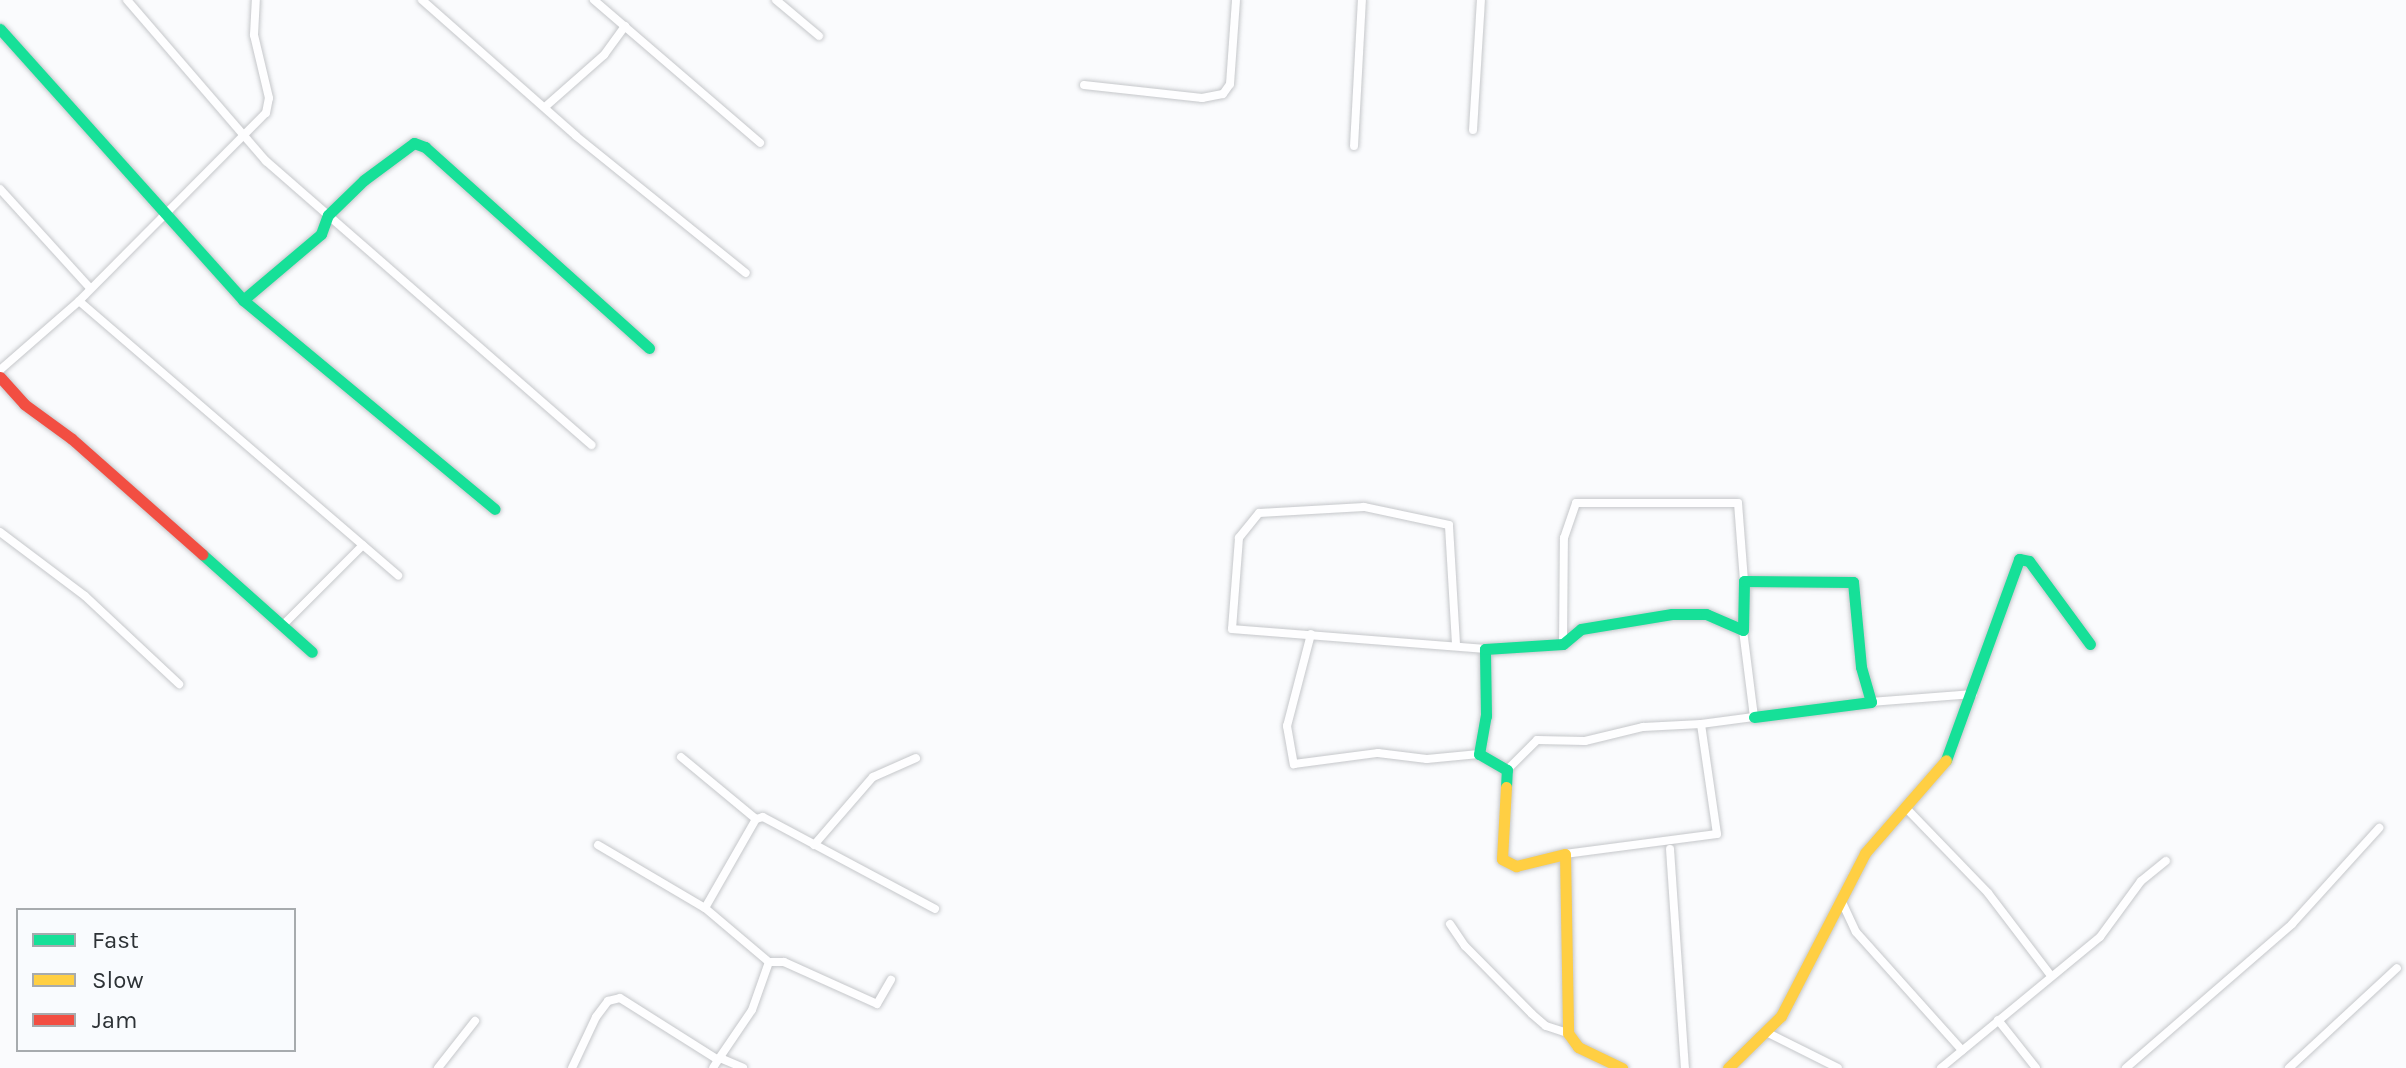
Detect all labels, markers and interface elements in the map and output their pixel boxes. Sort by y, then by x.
legend [16,908,296,1052]
text: Fast [92,926,139,954]
text: Slow [92,966,144,994]
text: Jam [92,1006,137,1034]

